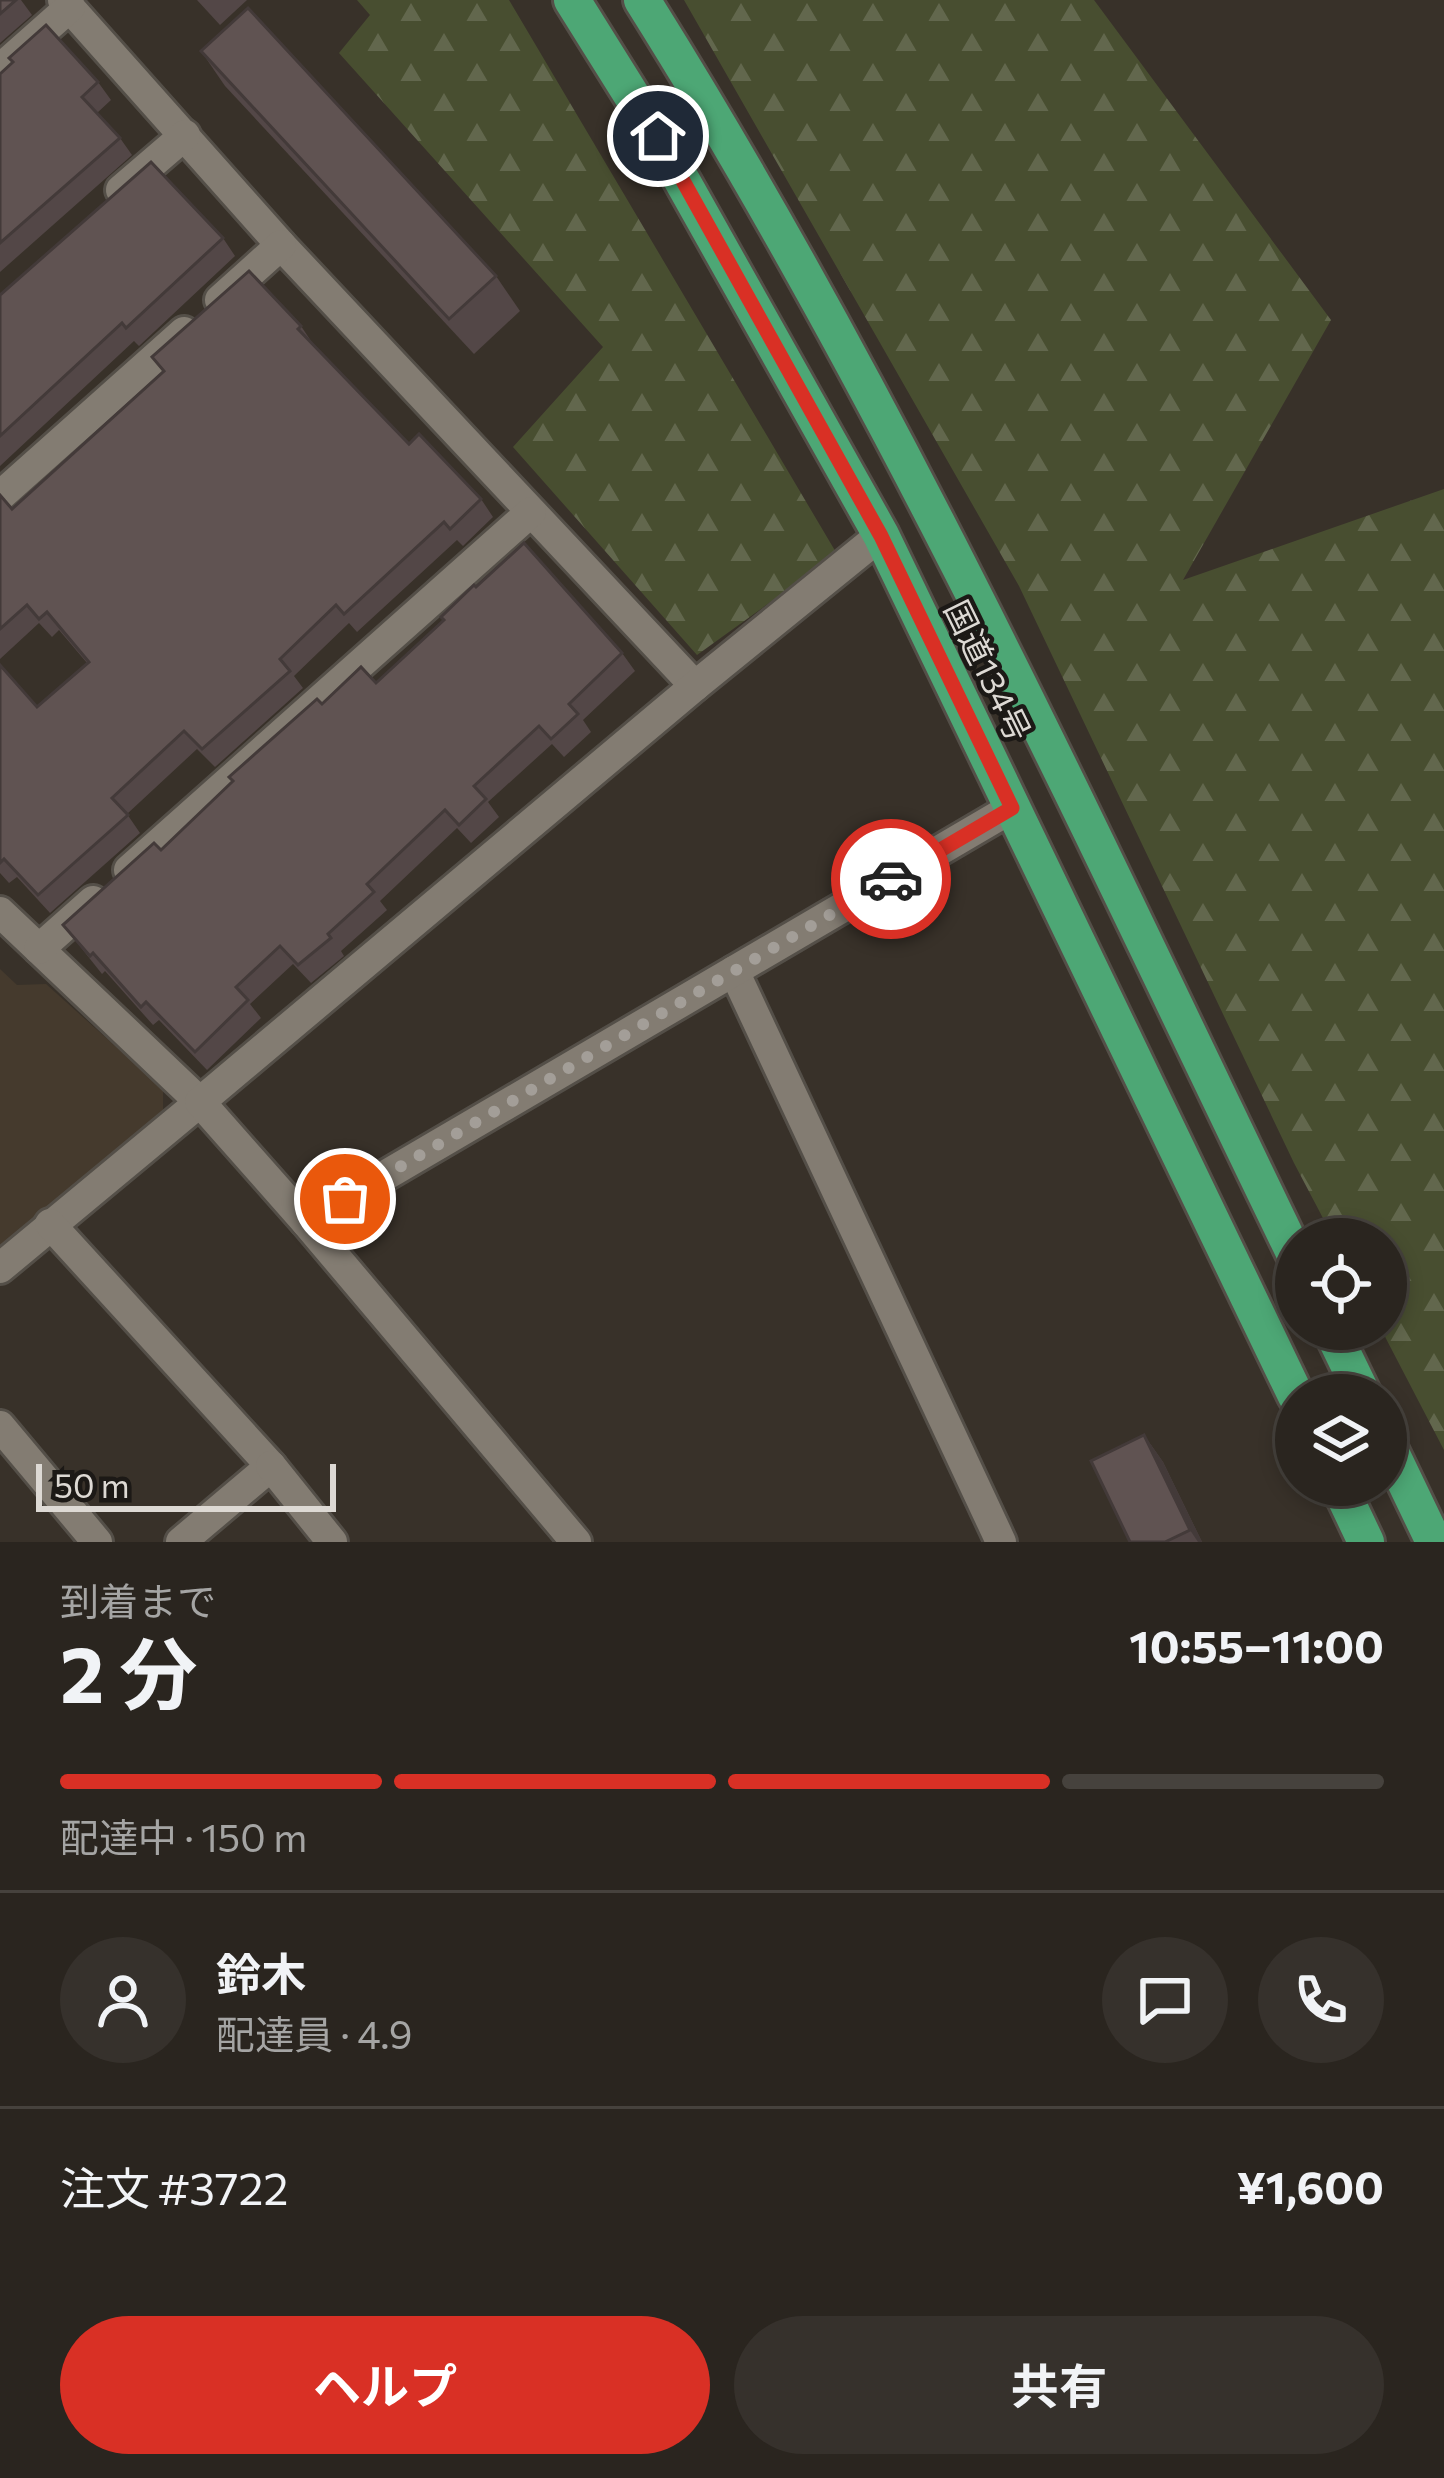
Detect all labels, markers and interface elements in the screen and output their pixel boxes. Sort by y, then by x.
pin [607,85,709,187]
icon: home [625,103,691,169]
street label: 国道134号 [937,593,1041,747]
courier [831,819,951,939]
icon: car [858,846,924,912]
pin [294,1148,396,1250]
icon: bag [312,1166,378,1232]
map controls [1275,1218,1407,1506]
button: locate [1275,1218,1407,1350]
button: layers [1275,1374,1407,1506]
scale bar [36,1458,336,1511]
text: 50 m [54,1464,130,1505]
text: 到着まで [60,1576,216,1624]
text: 10:55–11:00 [1129,1617,1384,1672]
text: 2 分 [60,1624,197,1719]
text: 配達中 · 150 m [60,1812,307,1860]
button: person [60,1937,186,2063]
button: chat [1102,1937,1228,2063]
button: phone [1258,1937,1384,2063]
text: 鈴木 [216,1945,306,2000]
text: 配達員 · 4.9 [216,2009,412,2057]
text: ¥1,600 [1237,2158,1384,2213]
text: 注文 #3722 [60,2159,289,2214]
button: ヘルプ [60,2316,710,2454]
button: 共有 [734,2316,1384,2454]

